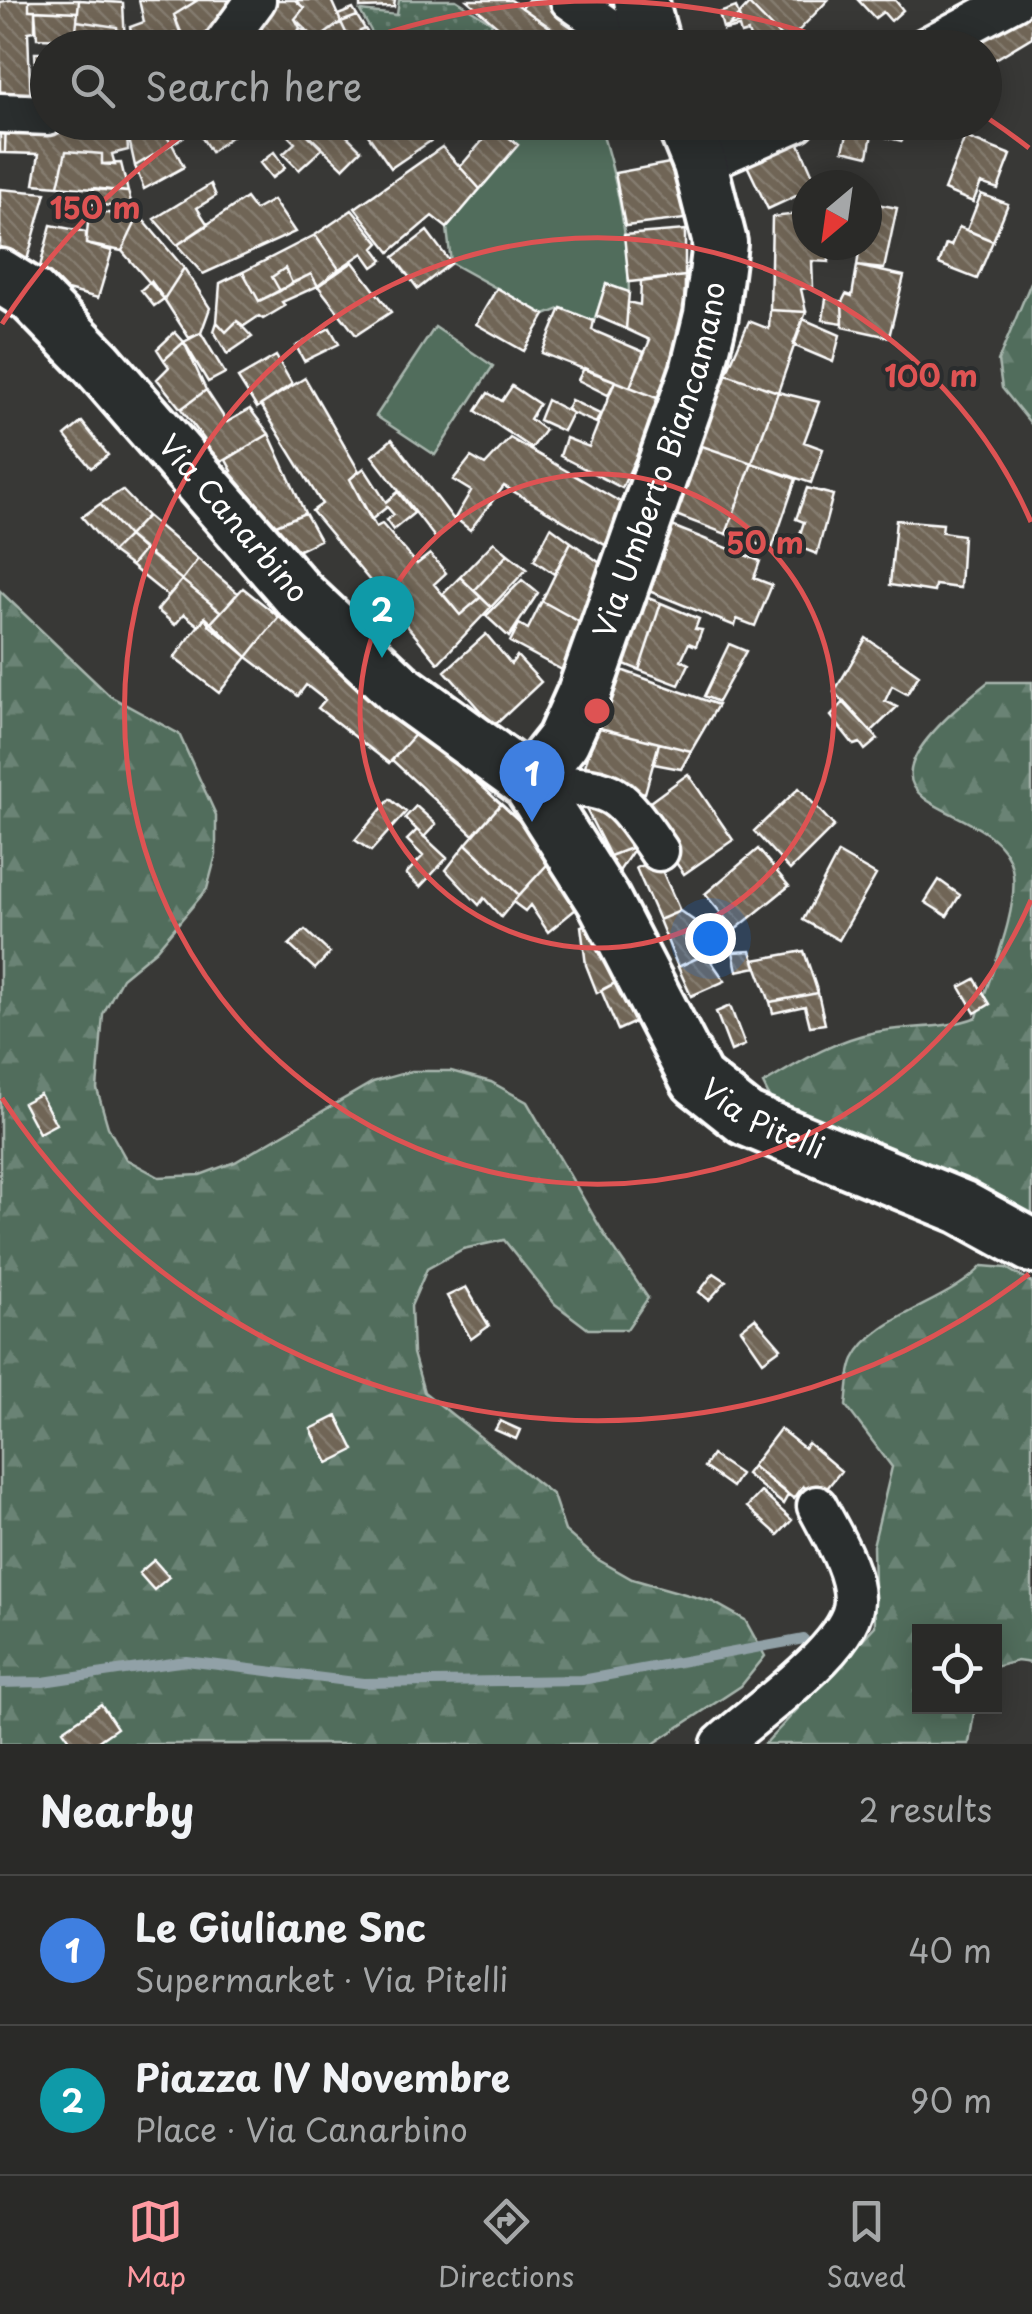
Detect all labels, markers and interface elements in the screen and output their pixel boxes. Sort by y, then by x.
search box [30,30,1002,140]
text: Search here [145,57,362,114]
icon: search [65,58,120,113]
north arrow [792,170,882,260]
text: 150 m [50,184,140,229]
street label: Via Umberto Biancamano [580,279,735,644]
text: 100 m [884,352,978,397]
street label: Via Canarbino [149,423,321,612]
text: 50 m [726,519,804,564]
pin: 2 [350,576,414,658]
centre of rings [579,693,615,729]
pin: 1 [500,740,564,822]
your location [685,913,736,964]
street label: Via Pitelli [691,1066,832,1169]
map controls [912,1624,1002,1714]
button: locate [912,1624,1002,1714]
text: Nearby [40,1778,194,1841]
text: 2 results [859,1785,992,1833]
text: Le Giuliane Snc [135,1898,426,1955]
text: 1 [65,1926,80,1974]
text: 40 m [908,1926,992,1974]
text: Supermarket · Via Pitelli [135,1955,508,2003]
text: Piazza IV Novembre [135,2048,510,2105]
text: 2 [61,2076,84,2124]
text: 90 m [910,2076,992,2124]
text: Place · Via Canarbino [135,2105,468,2153]
tab: Map [126,2194,186,2297]
tab: Directions [438,2194,574,2297]
tab: Saved [826,2194,906,2297]

